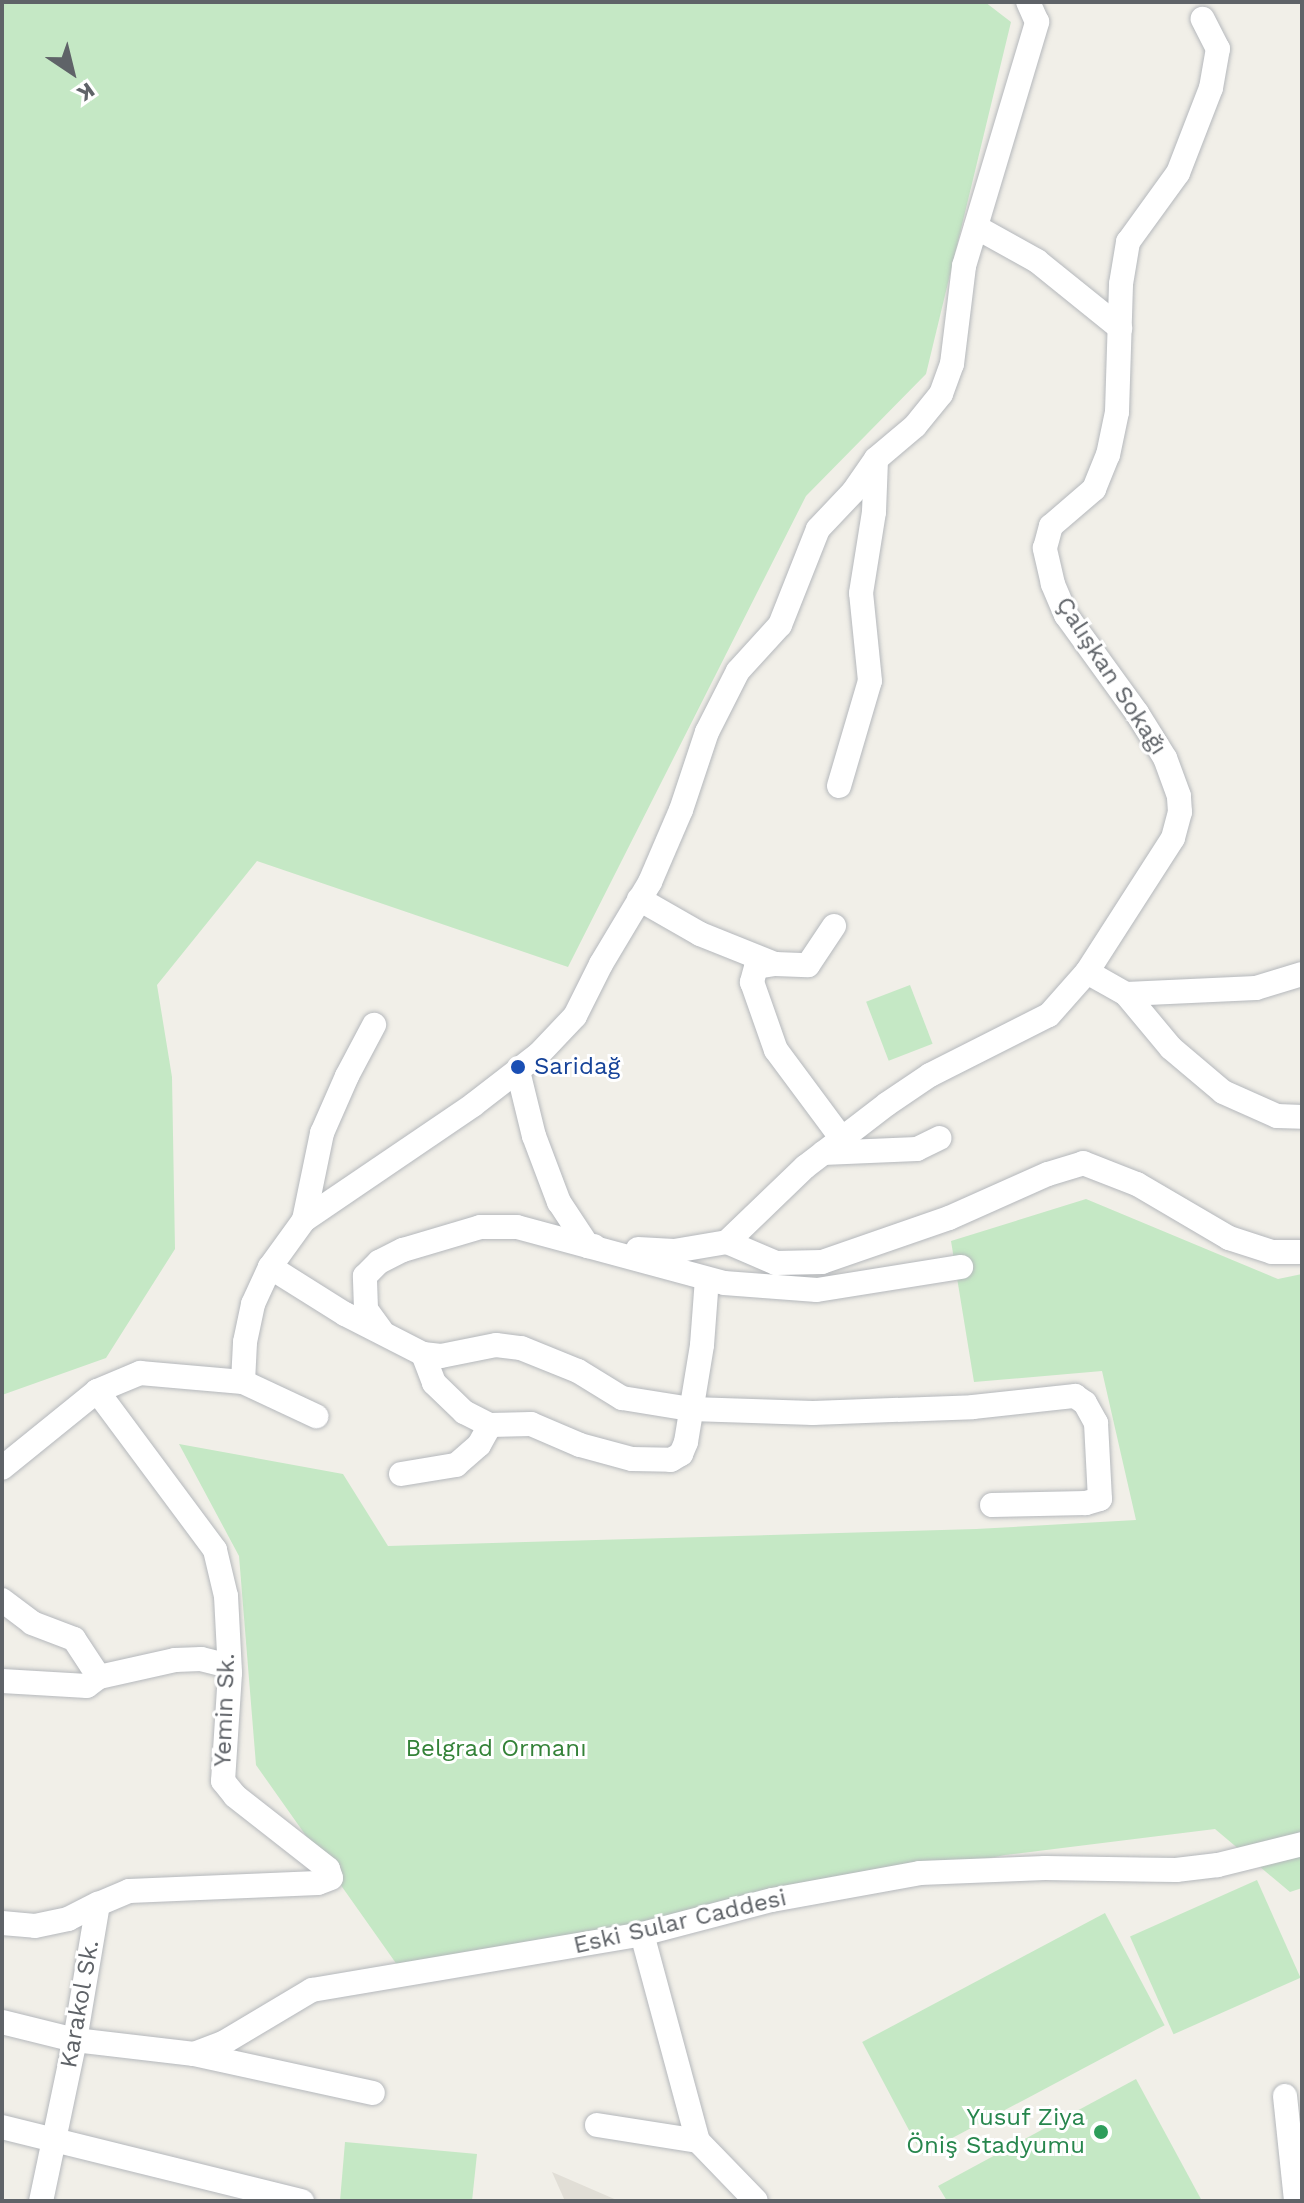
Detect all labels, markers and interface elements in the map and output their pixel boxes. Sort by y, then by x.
north arrow [32,32,112,112]
text: K [73,77,99,107]
street label: Çalışkan Sokağı [1049,592,1173,760]
place label: Saridağ [534,1053,620,1081]
marker: Saridağ [509,1058,527,1076]
street label: Yemin Sk. [209,1653,241,1767]
park label: Belgrad Ormanı [405,1735,587,1763]
street label: Eski Sular Caddesi [570,1883,790,1961]
street label: Karakol Sk. [54,1937,106,2071]
place label: Yusuf Ziya Öniş Stadyumu [906,2104,1085,2160]
marker: Yusuf Ziya Öniş Stadyumu [1092,2123,1110,2141]

